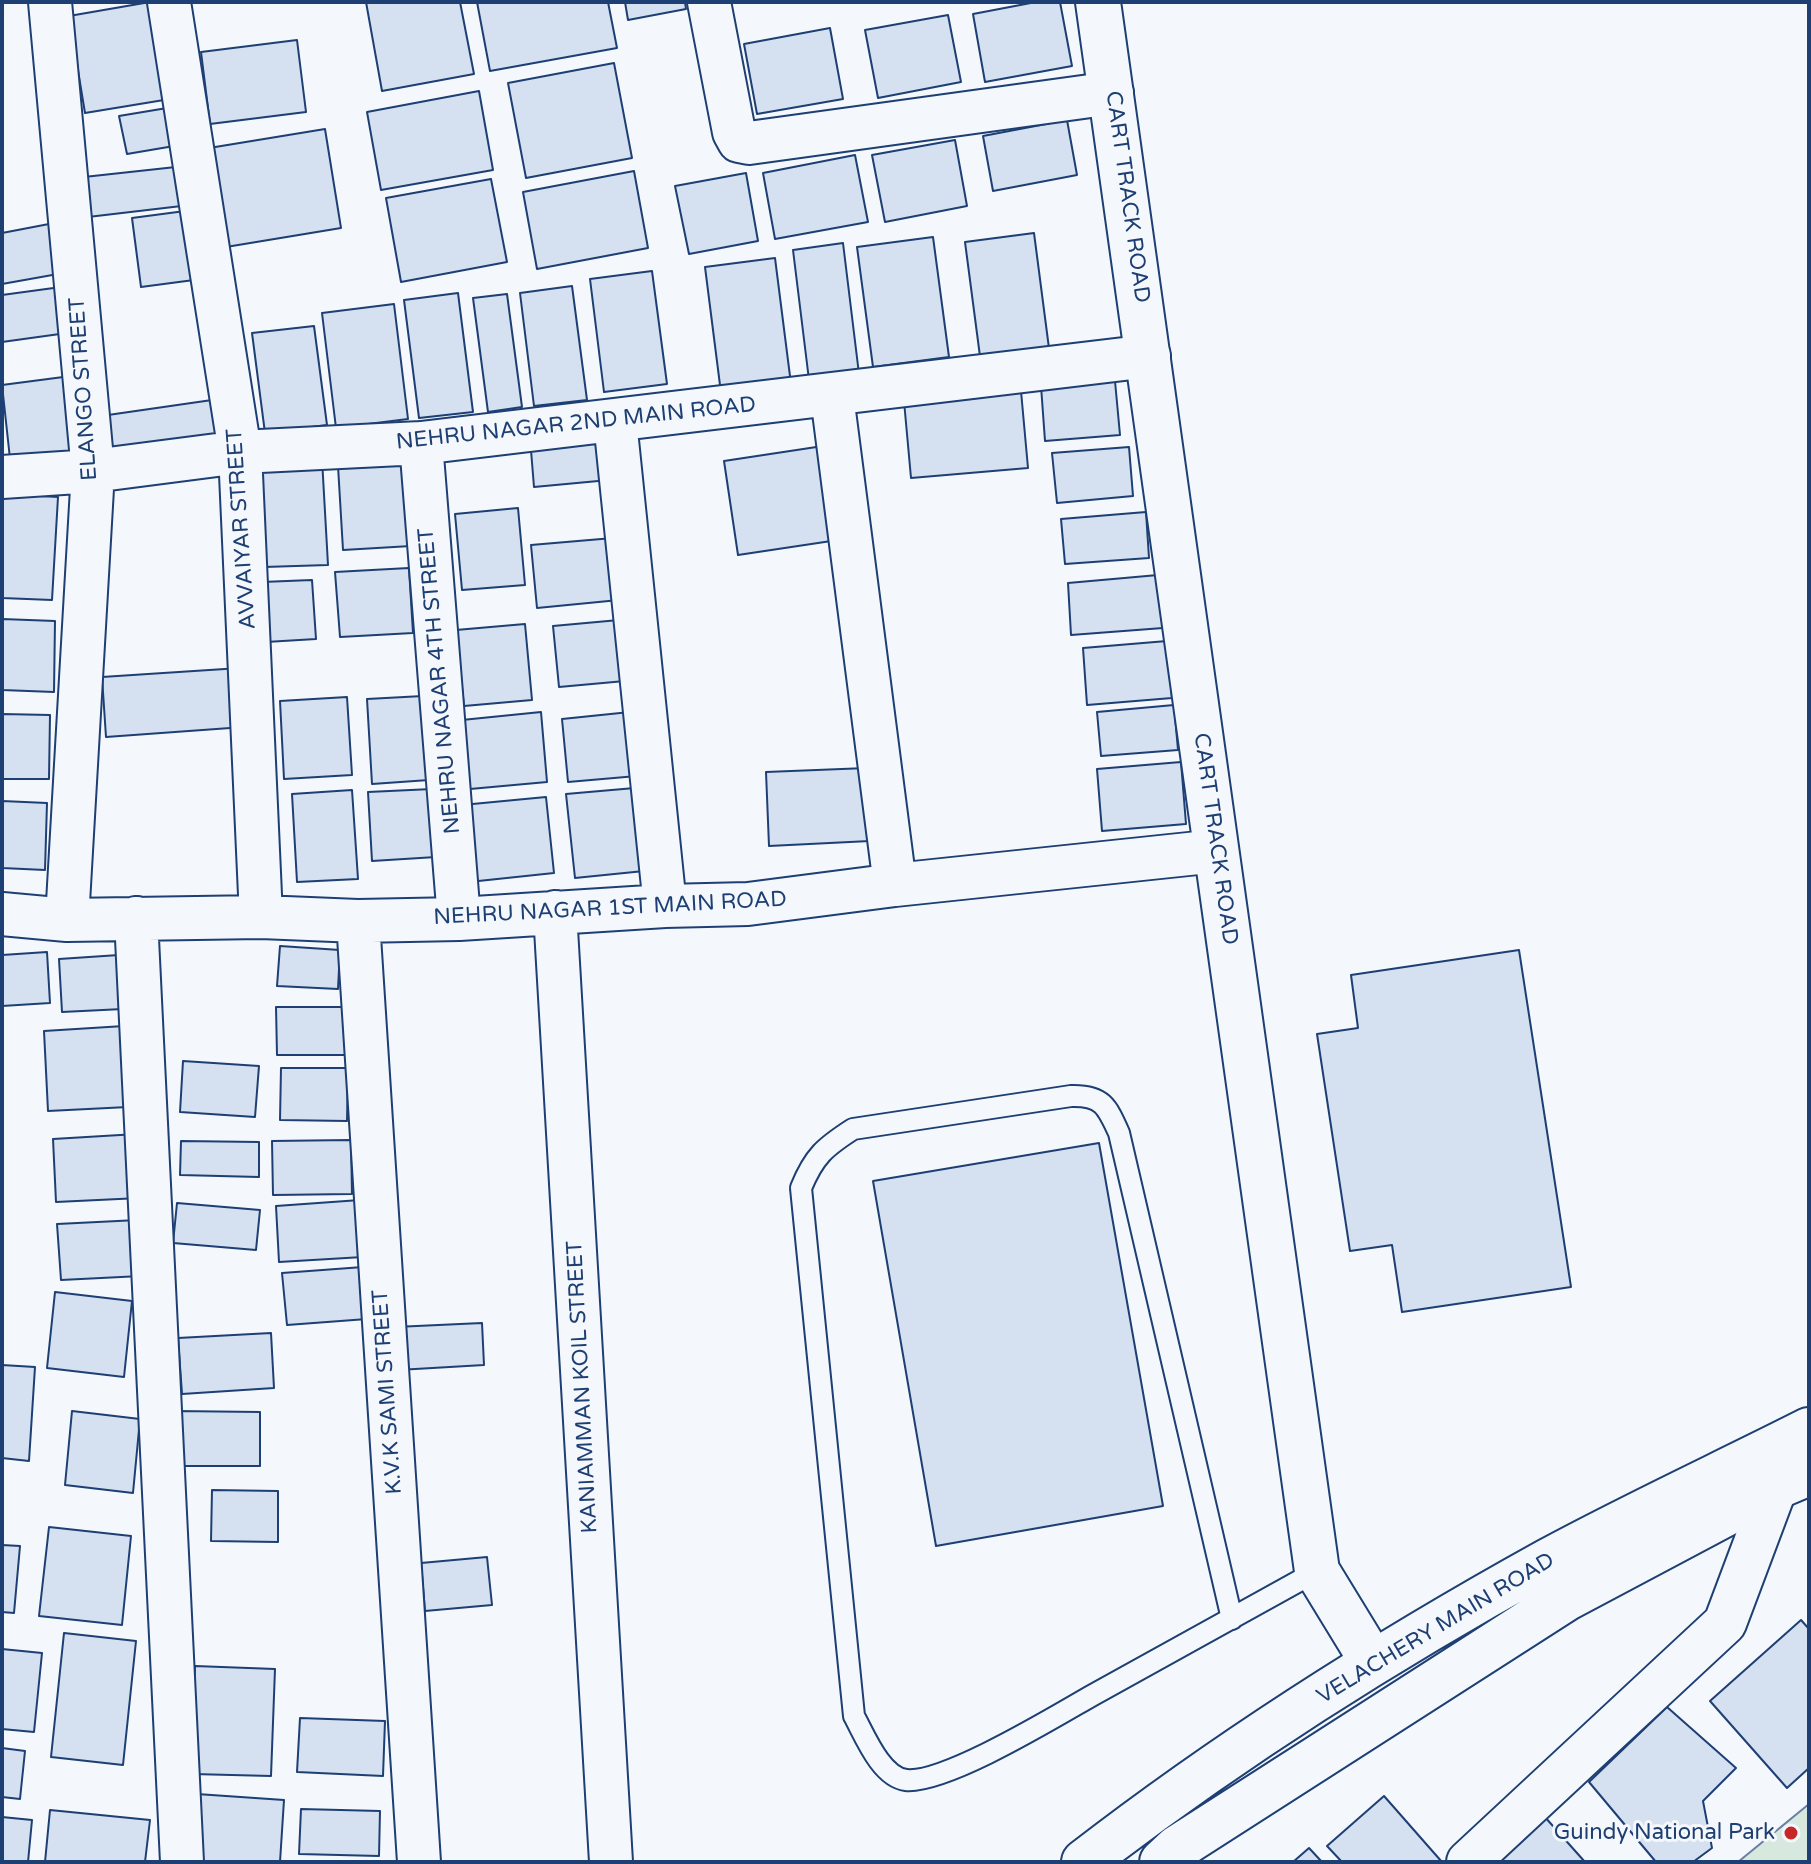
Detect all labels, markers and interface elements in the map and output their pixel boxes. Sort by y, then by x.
street label: CART TRACK ROAD [1099,89,1155,305]
street label: ELANGO STREET [64,296,104,482]
street label: NEHRU NAGAR 2ND MAIN ROAD [395,392,757,456]
street label: AVVAIYAR STREET [222,428,262,630]
street label: NEHRU NAGAR 4TH STREET [413,527,467,835]
street label: CART TRACK ROAD [1187,731,1243,947]
street label: NEHRU NAGAR 1ST MAIN ROAD [433,887,787,931]
street label: KANIAMMAN KOIL STREET [562,1240,604,1534]
street label: K.V.K SAMI STREET [368,1289,408,1495]
street label: VELACHERY MAIN ROAD [1312,1548,1560,1710]
place label: Guindy National Park [1554,1820,1775,1846]
marker: Guindy National Park [1782,1824,1800,1842]

